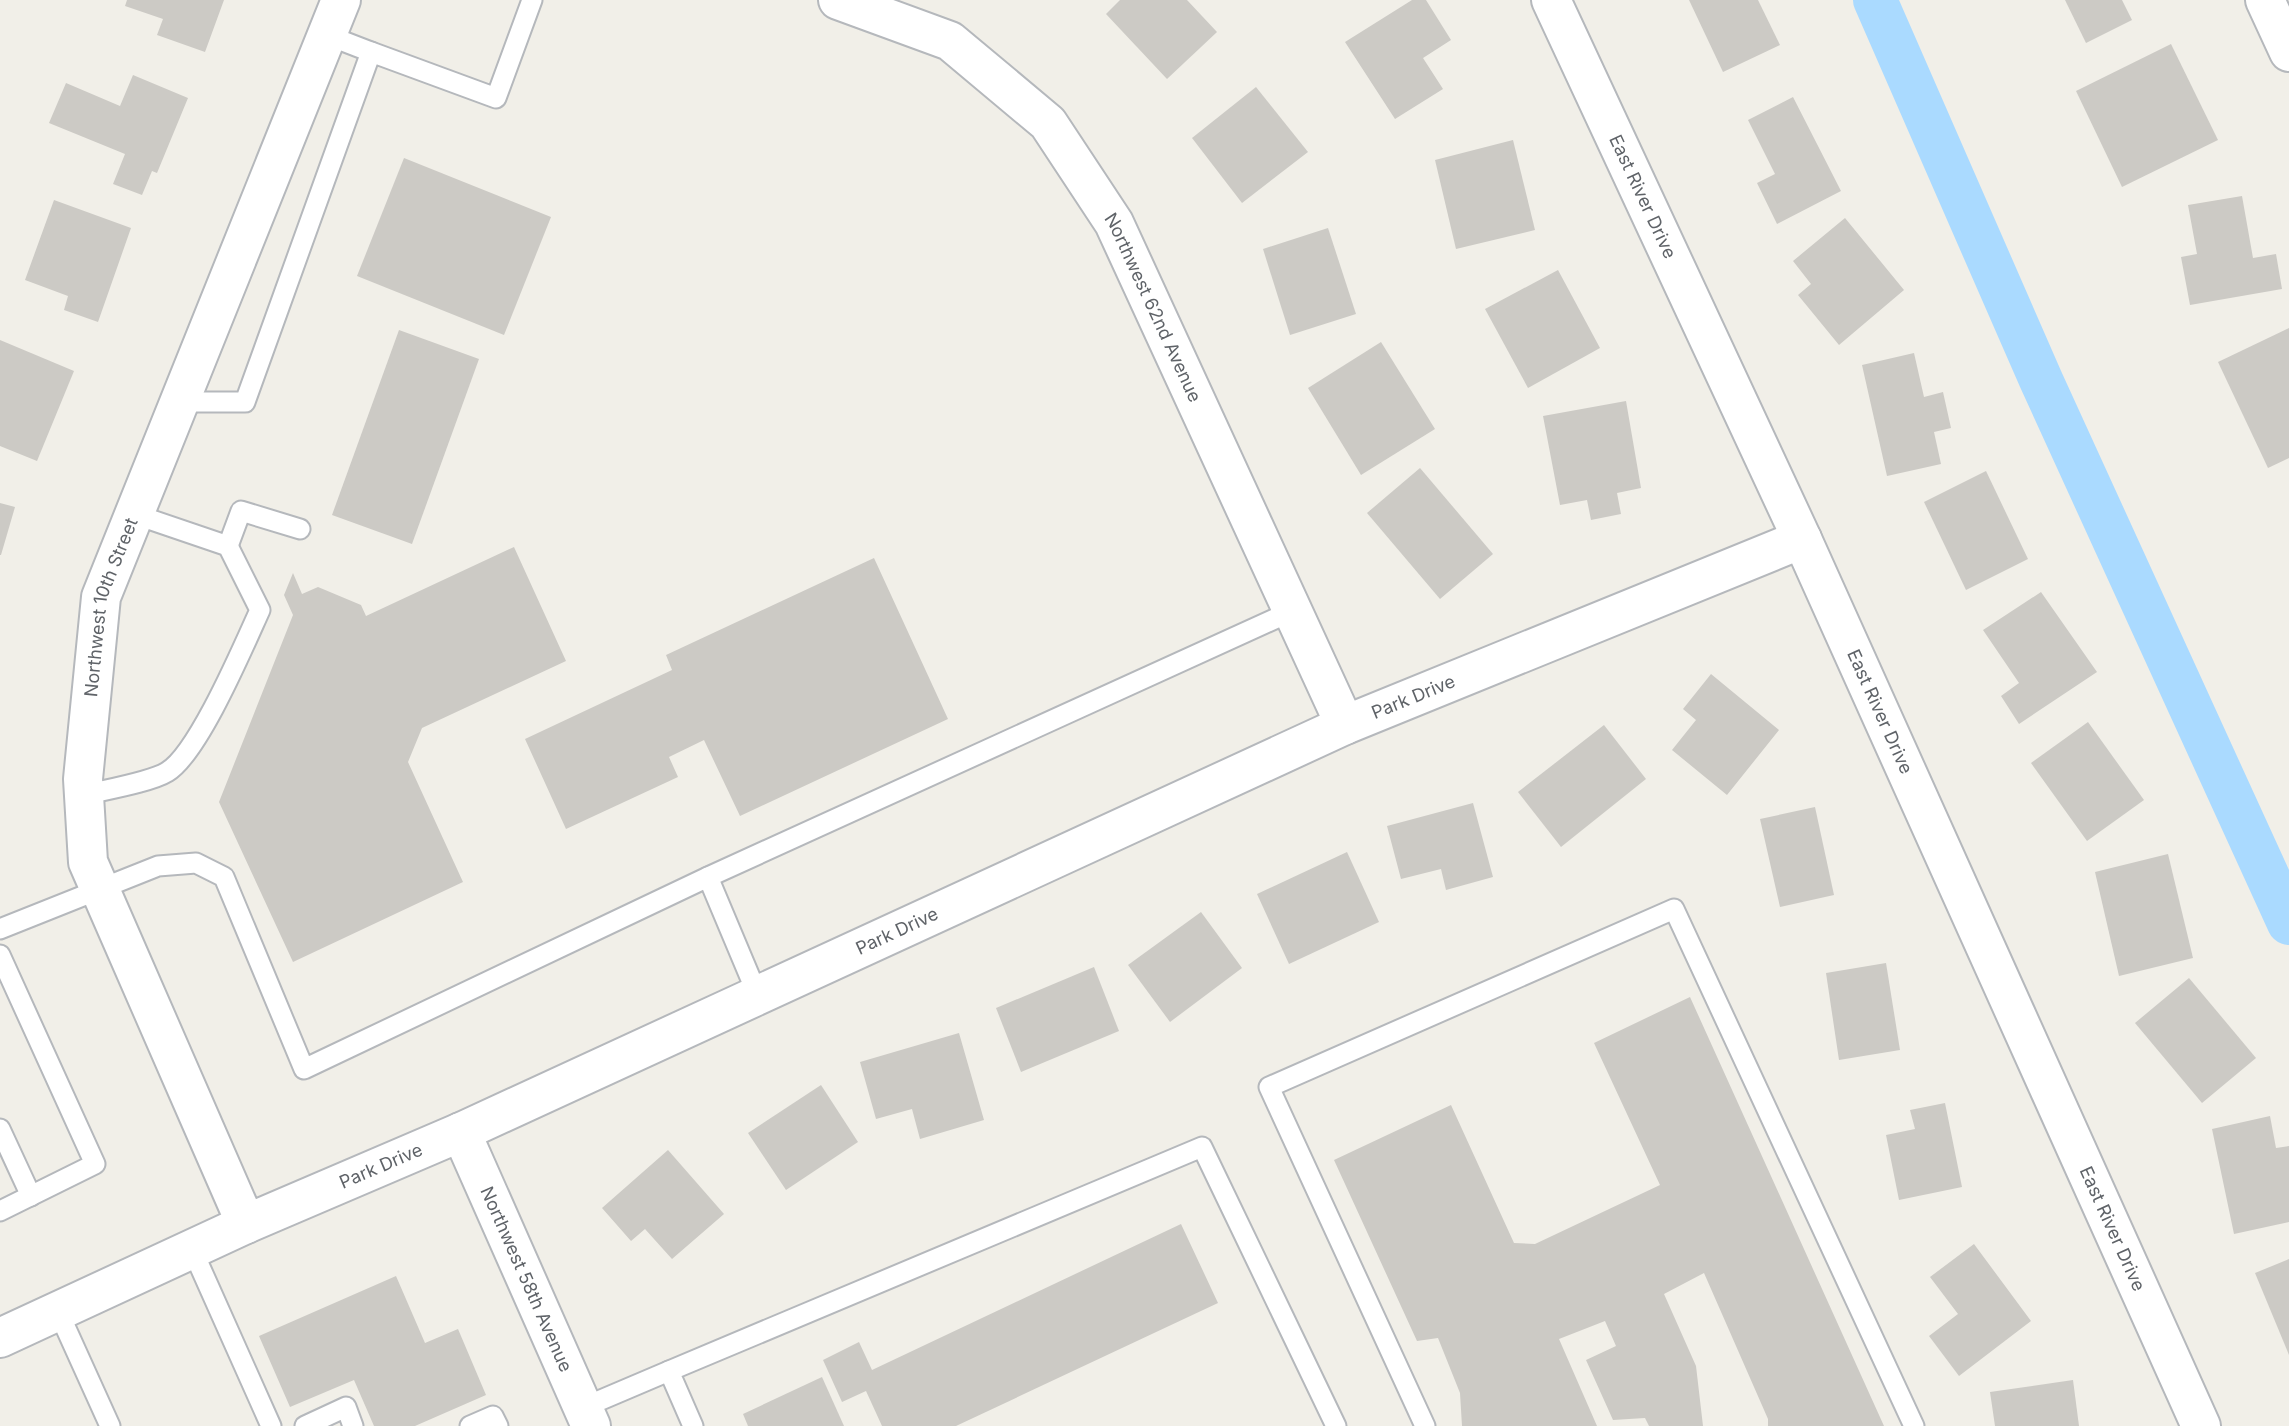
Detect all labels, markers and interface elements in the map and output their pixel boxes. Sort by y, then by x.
street label: East River Drive [1605,131,1681,262]
street label: Northwest 62nd Avenue [1100,209,1206,405]
street label: Northwest 10th Street [80,515,142,698]
street label: East River Drive [1843,646,1917,777]
street label: Park Drive [1368,670,1458,723]
street label: Park Drive [852,903,941,959]
street label: Park Drive [336,1139,426,1193]
street label: East River Drive [2076,1163,2150,1294]
street label: Northwest 58th Avenue [476,1183,577,1375]

